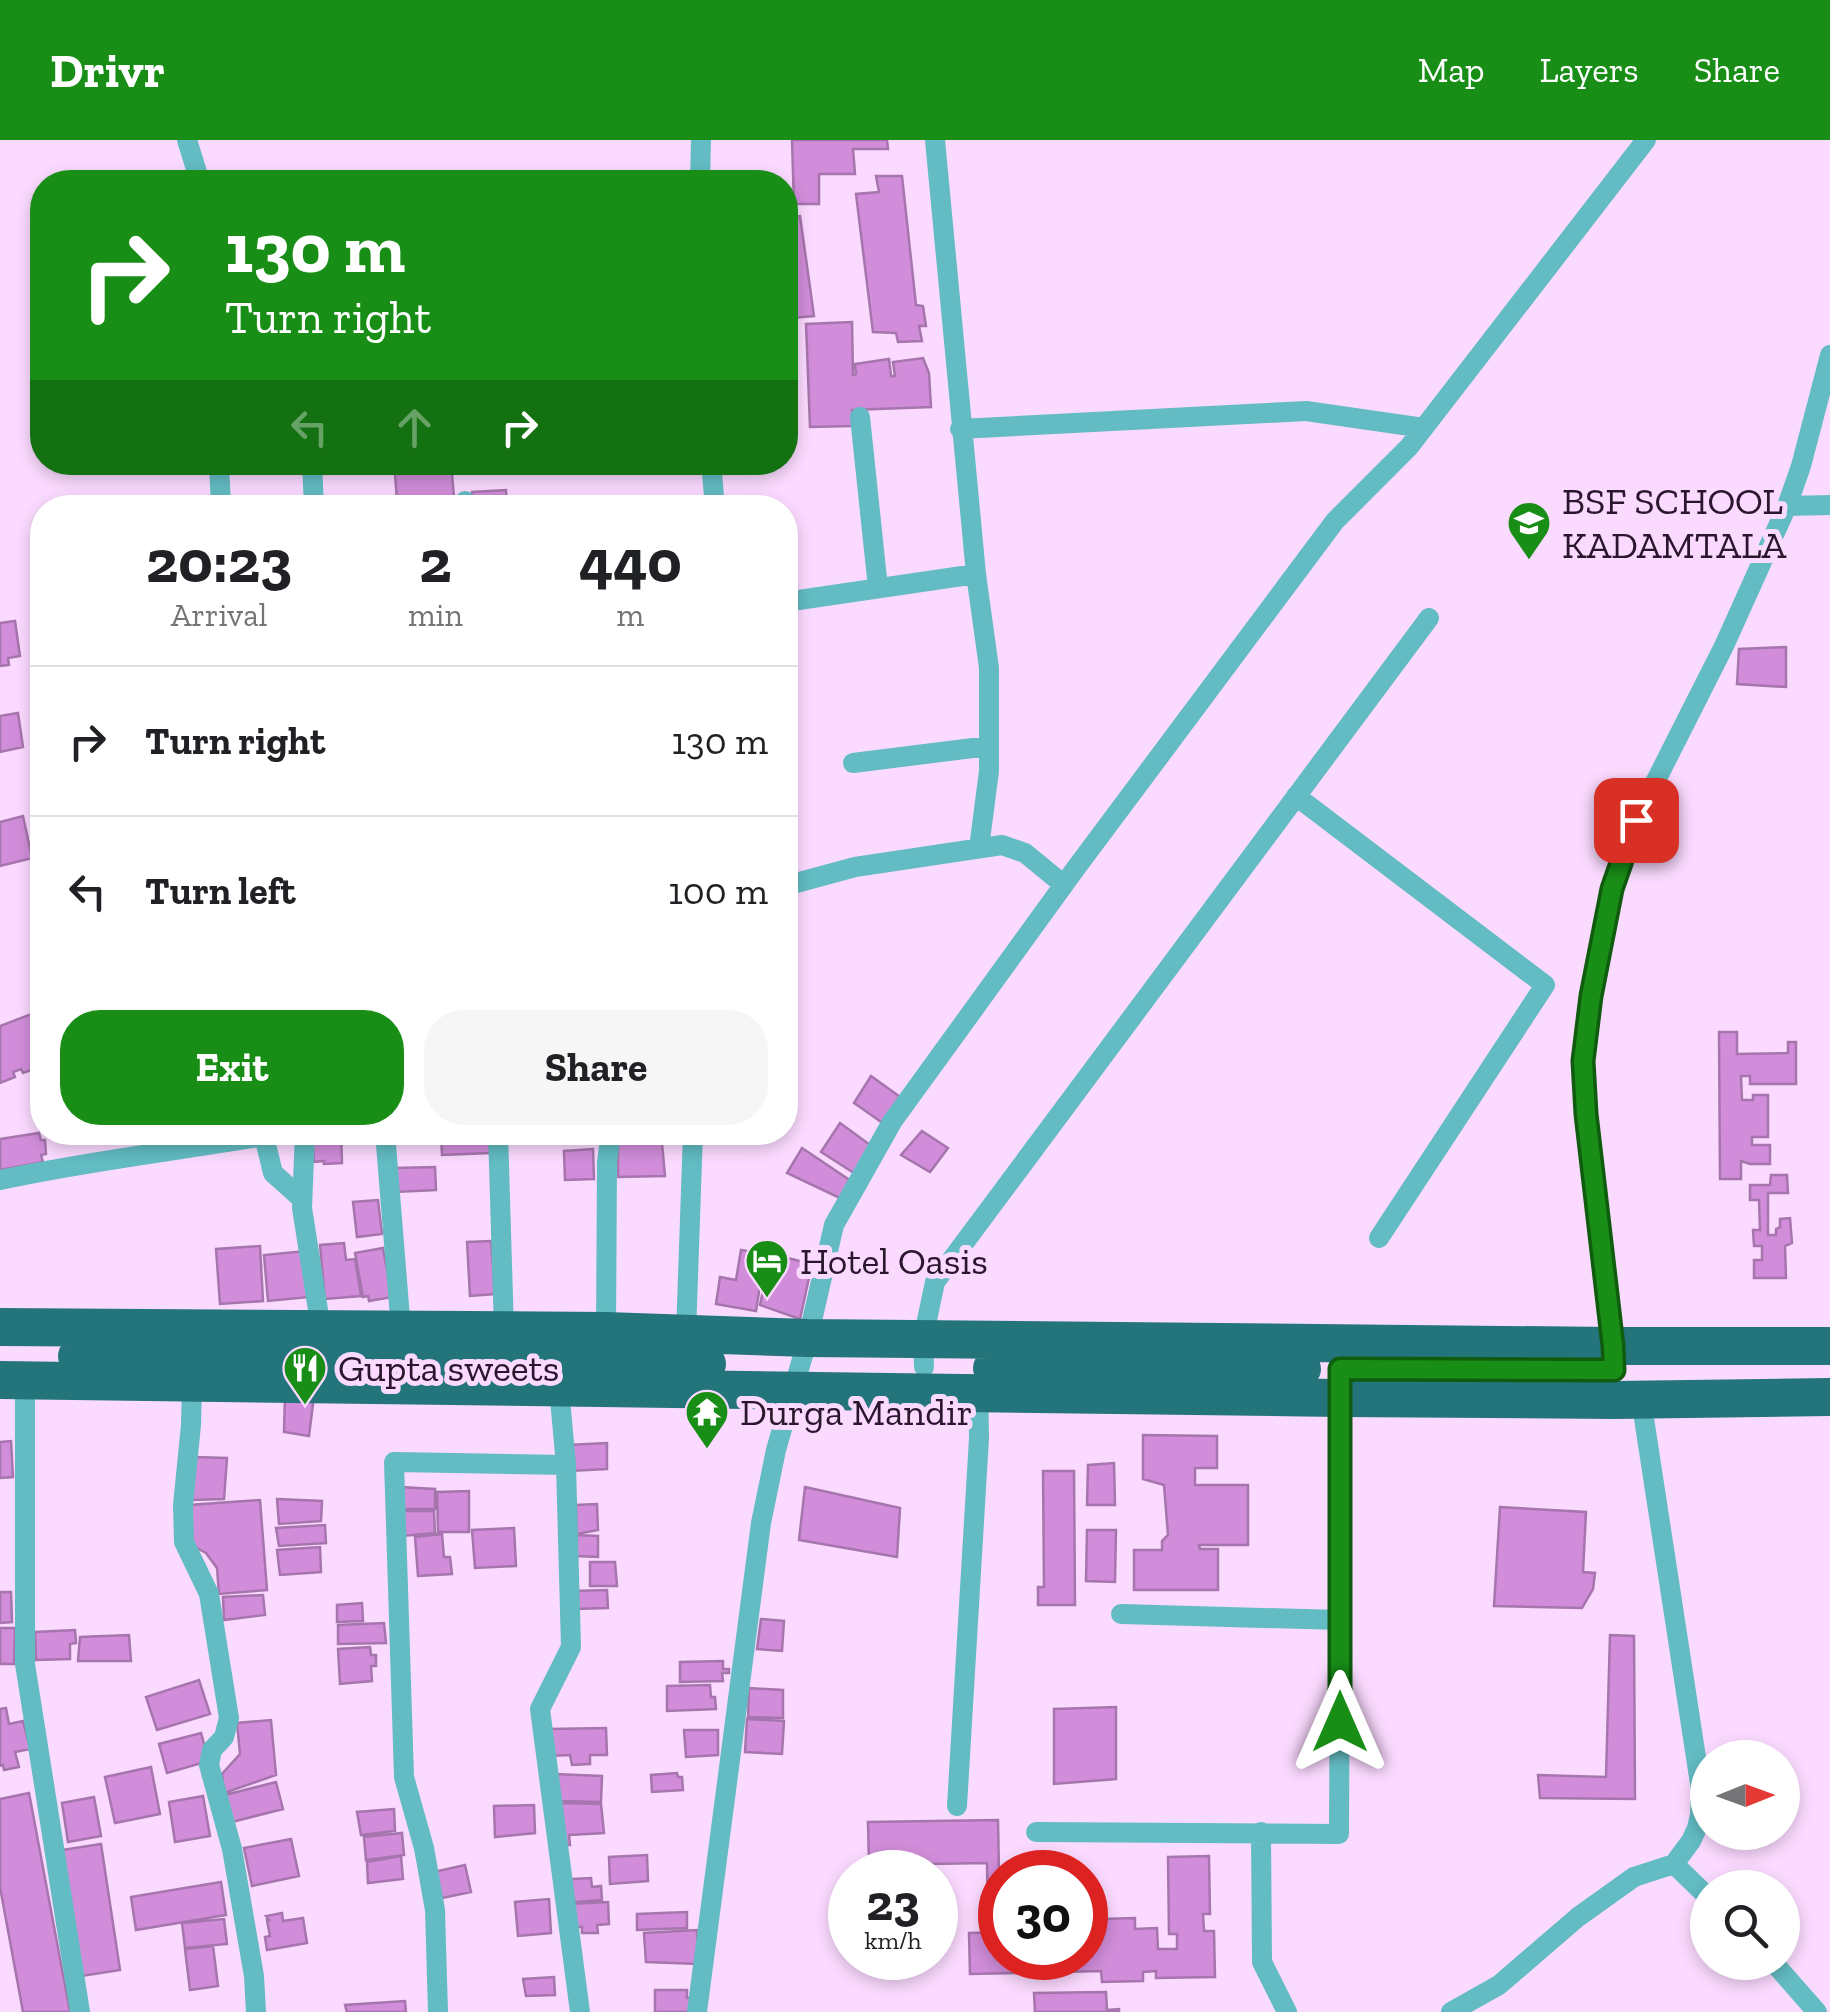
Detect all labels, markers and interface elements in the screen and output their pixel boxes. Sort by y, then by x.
text: Drivr [50,42,165,99]
text: Map [1418,49,1485,91]
text: Layers [1540,49,1639,91]
text: Share [1694,49,1780,91]
text: 130 m [225,206,405,290]
icon: right [60,210,190,340]
text: Turn right [225,291,431,345]
icon: left [282,400,337,455]
icon: ahead [387,400,442,455]
icon: right [492,400,547,455]
place label: BSF SCHOOL KADAMTALA [1562,478,1787,568]
school or university icon: BSF SCHOOL KADAMTALA [1506,500,1552,561]
text: 20:23 [146,525,292,597]
text: 2 [419,525,452,597]
text: 440 [579,525,682,597]
text: Arrival [171,596,267,634]
text: min [408,596,463,634]
text: m [617,596,644,634]
icon: right [60,714,115,769]
text: Turn right [145,718,325,764]
text: 130 m [671,718,768,764]
pin [1594,778,1679,863]
icon: arrive [1609,793,1664,848]
icon: left [60,864,115,919]
text: Turn left [145,868,296,914]
text: 100 m [668,868,768,914]
button: Exit [60,1010,404,1125]
button: Share [424,1010,768,1125]
hotel icon: Hotel Oasis [744,1238,790,1299]
place label: Hotel Oasis [800,1238,988,1284]
restaurant icon: Gupta sweets [282,1345,328,1406]
place label: Gupta sweets [338,1345,559,1391]
temple icon: Durga Mandir [684,1389,730,1450]
place label: Durga Mandir [740,1389,973,1435]
position arrow [1288,1670,1392,1774]
north arrow [1690,1740,1800,1850]
map controls [1690,1740,1800,1980]
speed limit sign: 30 [978,1850,1108,1980]
button: search [1690,1870,1800,1980]
text: 23 [866,1873,920,1933]
text: km/h [864,1925,922,1955]

